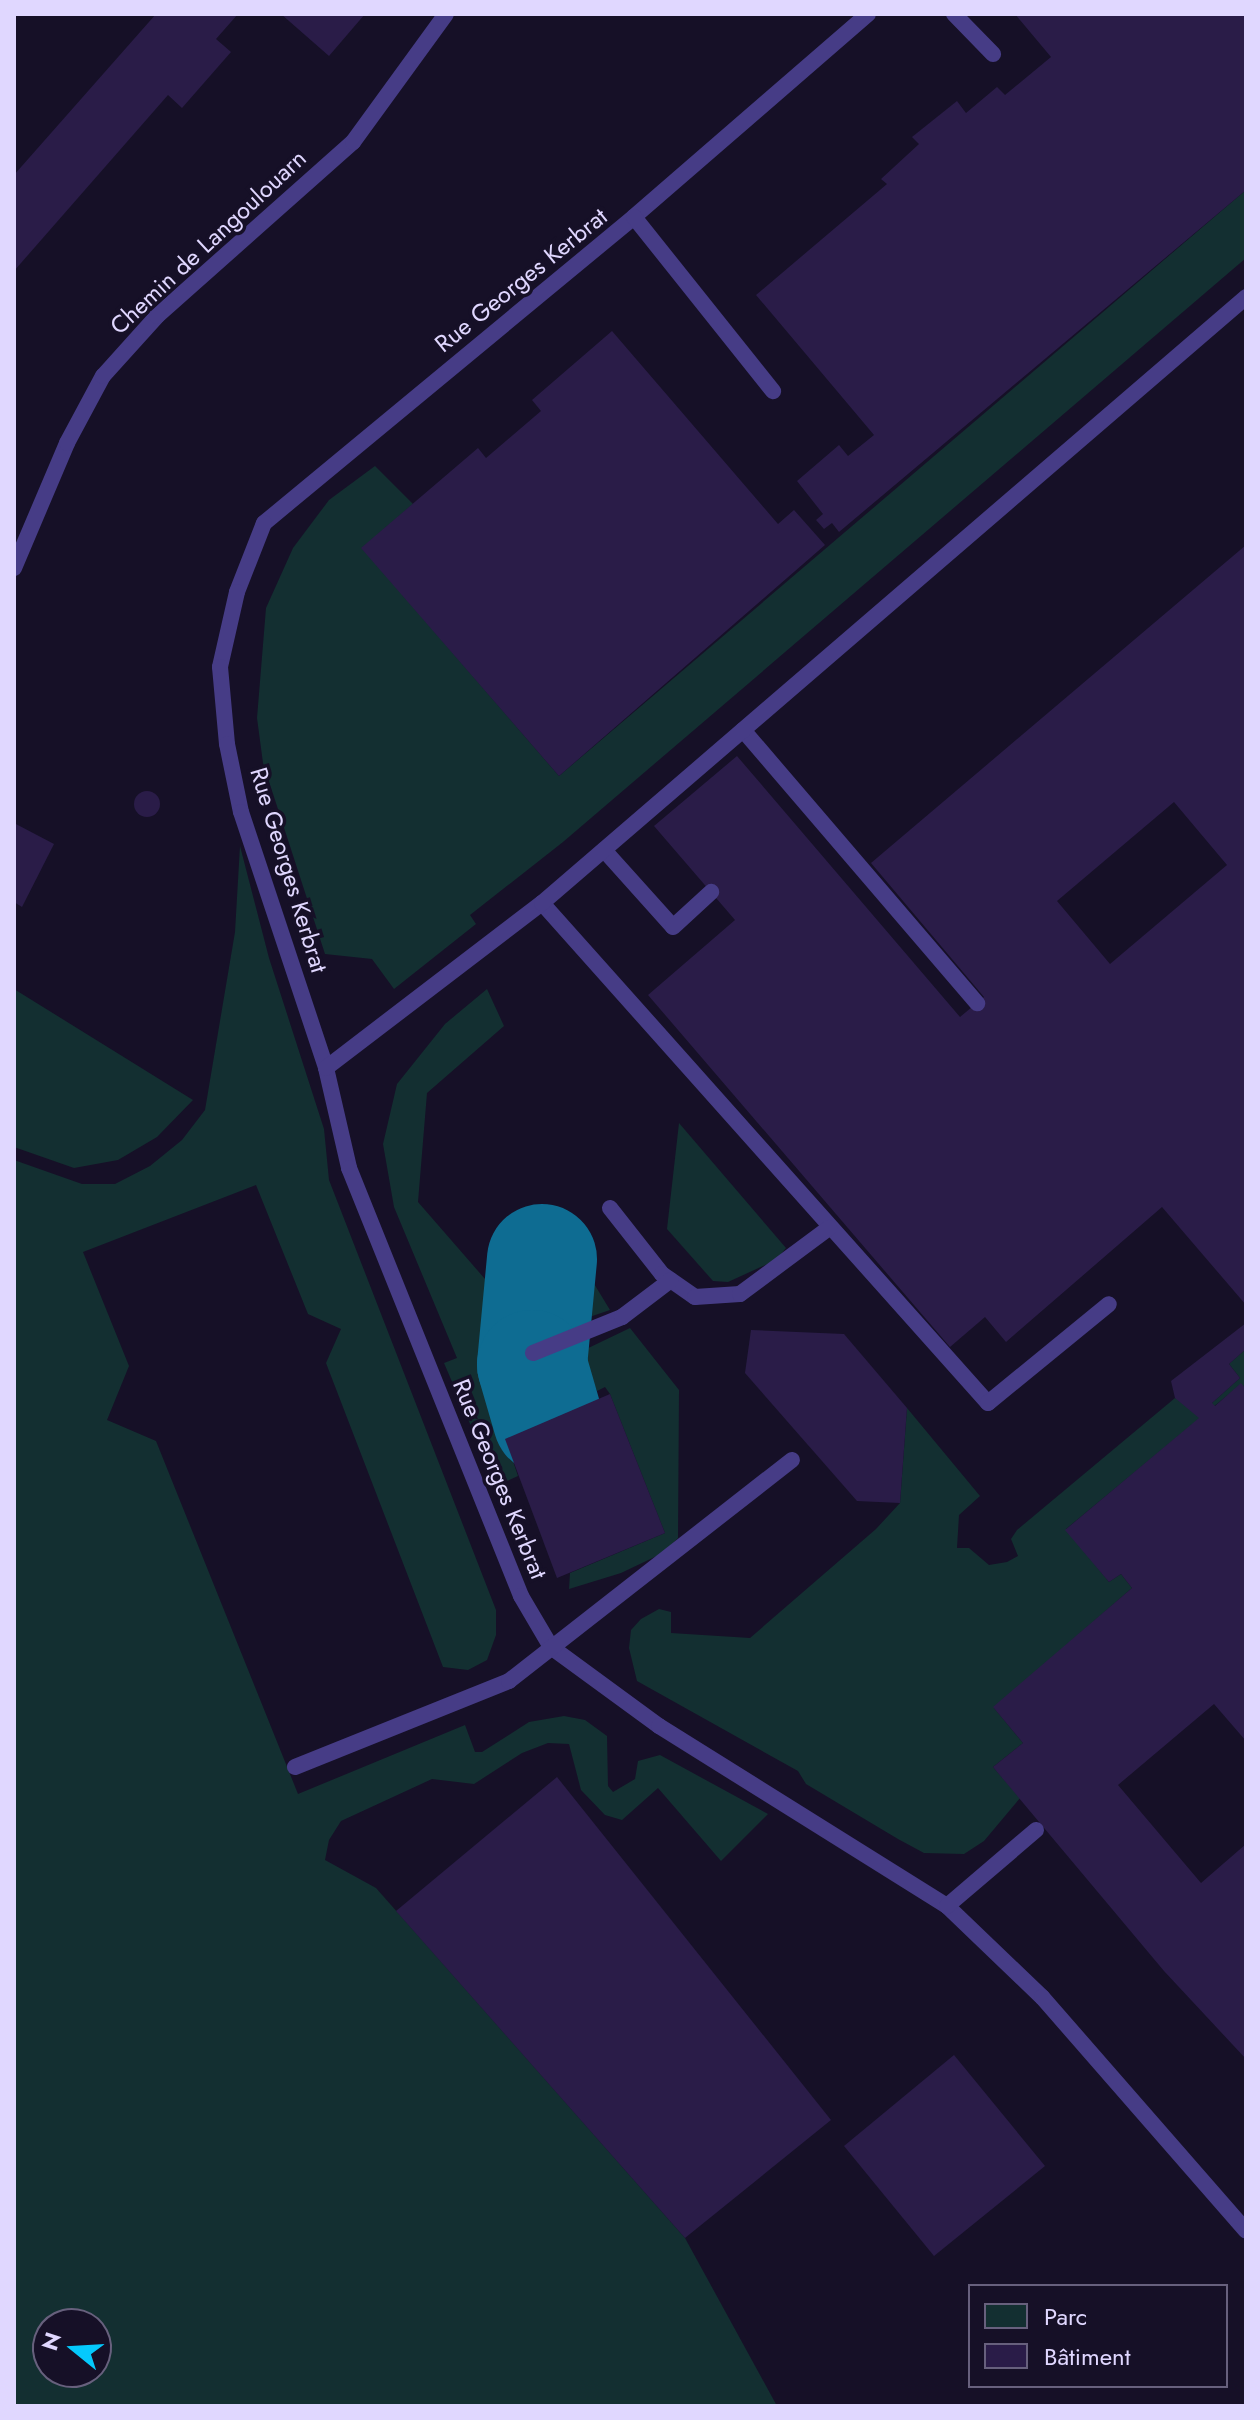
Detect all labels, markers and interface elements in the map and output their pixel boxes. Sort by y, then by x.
street label: Chemin de Langoulouarn [104,144,312,340]
street label: Rue Georges Kerbrat [429,202,613,358]
street label: Rue Georges Kerbrat [244,764,334,976]
street label: Rue Georges Kerbrat [447,1375,553,1583]
legend [968,2284,1228,2388]
text: Parc [1044,2299,1087,2334]
north arrow [32,2308,112,2388]
text: N [33,2328,69,2354]
text: Bâtiment [1044,2339,1130,2374]

